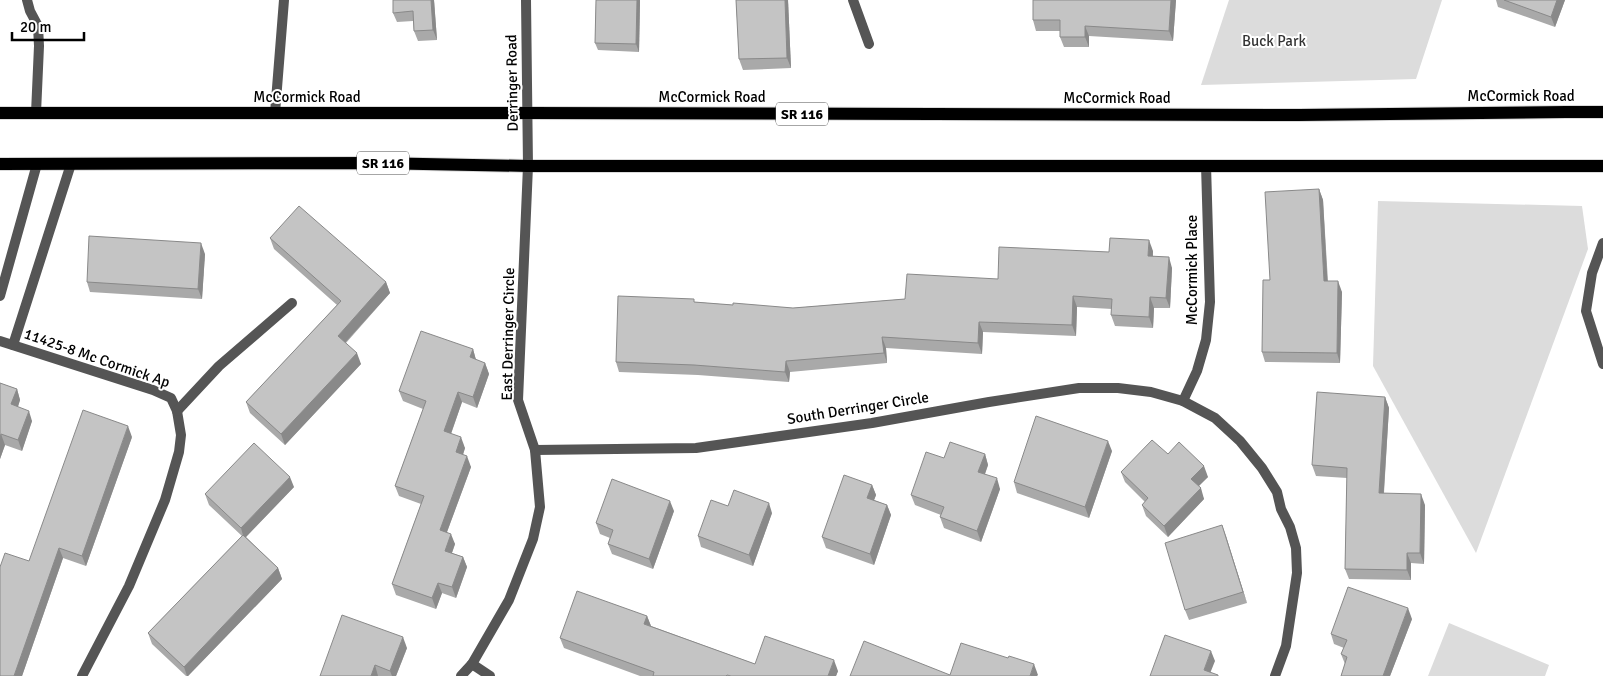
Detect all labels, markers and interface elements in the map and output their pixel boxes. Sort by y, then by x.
scale bar [12,10,85,42]
text: 20 m [20,18,51,36]
park label: Buck Park [1242,32,1306,50]
street label: Derringer Road [502,34,522,132]
street label: McCormick Road [1467,87,1575,105]
street label: McCormick Road [253,88,361,106]
street label: McCormick Road [658,88,766,106]
street label: McCormick Road [1063,89,1171,107]
road number: SR 116 [776,102,828,126]
road number: SR 116 [357,152,409,174]
street label: McCormick Place [1183,215,1201,325]
street label: East Derringer Circle [498,267,518,401]
street label: 11425-8 Mc Cormick Ap [22,325,172,391]
street label: South Derringer Circle [786,388,930,428]

